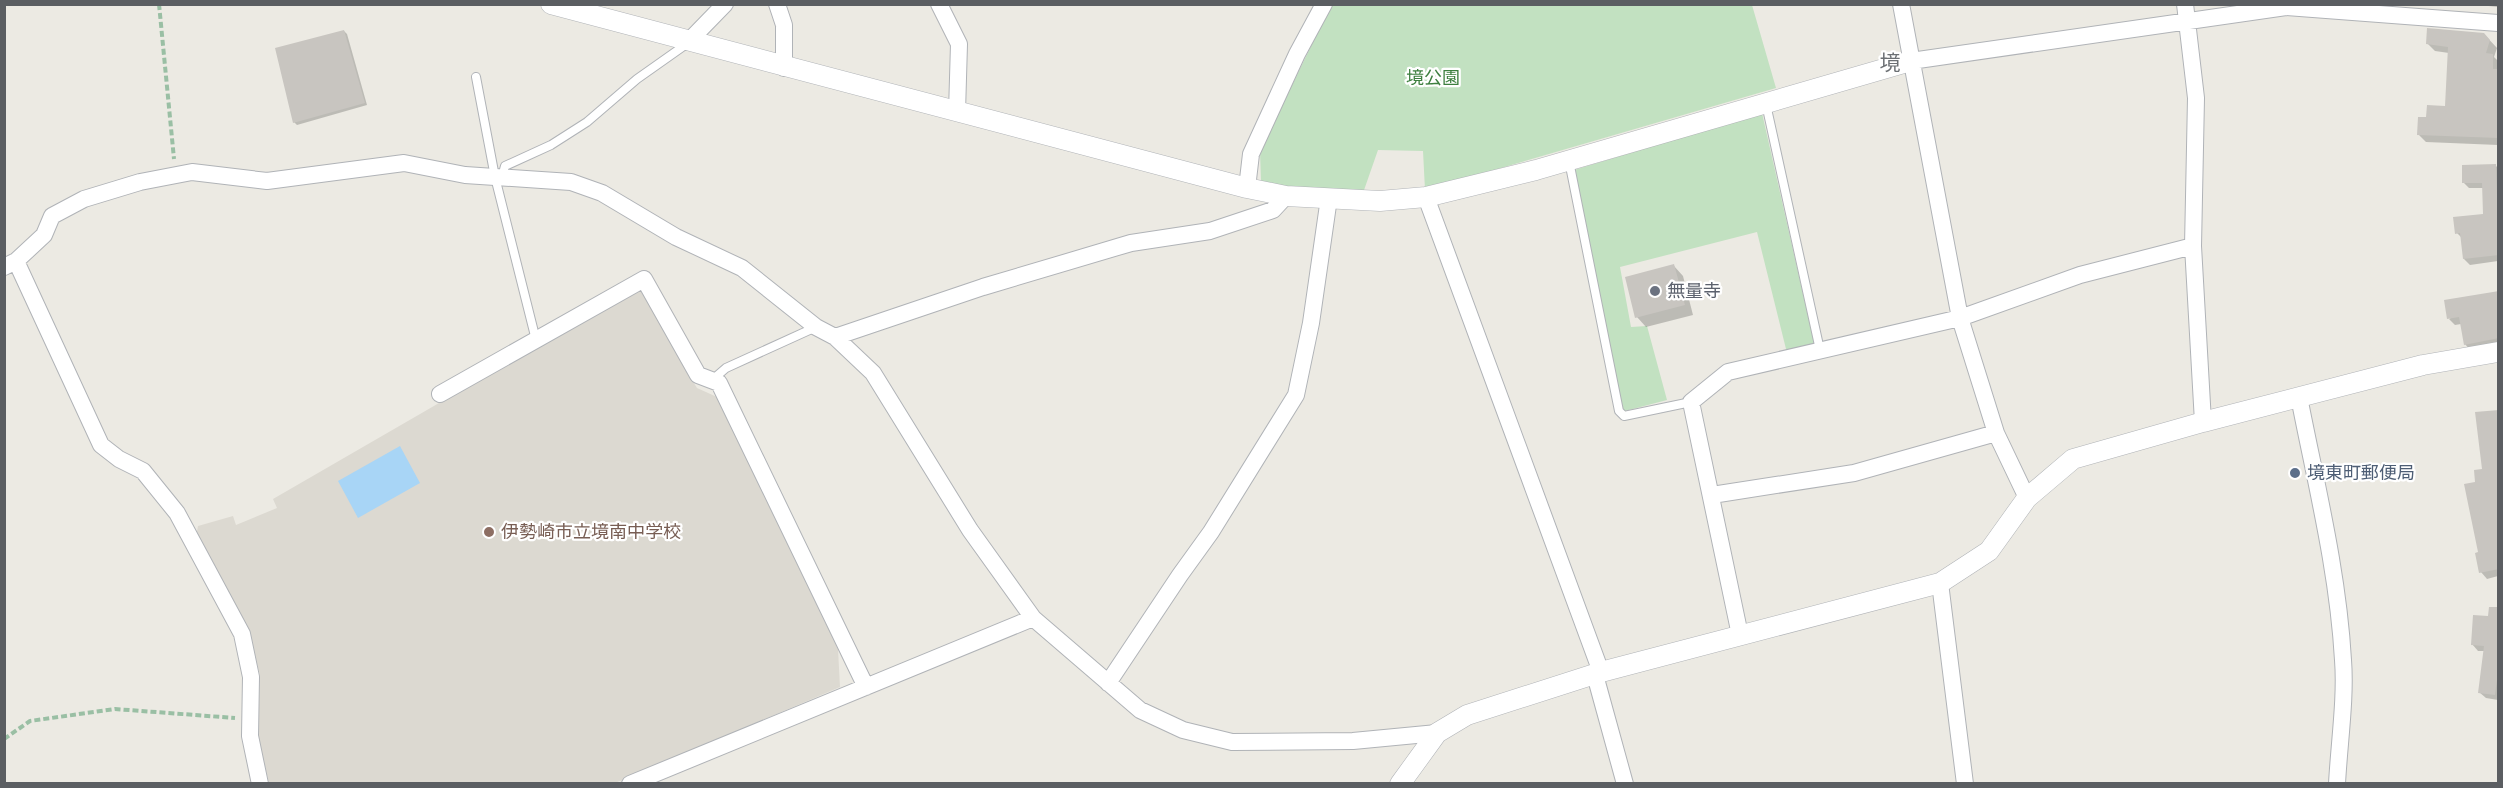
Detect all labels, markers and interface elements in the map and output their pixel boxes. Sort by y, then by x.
district label: 境 [1880,50,1901,75]
park label: 境公園 [1406,67,1460,89]
place label: 無量寺 [1667,280,1721,302]
marker: 無量寺 [1648,284,1662,298]
place label: 境東町郵便局 [2307,462,2415,484]
marker: 境東町郵便局 [2288,466,2302,480]
place label: 伊勢崎市立境南中学校 [501,521,681,543]
marker: 伊勢崎市立境南中学校 [482,525,496,539]

